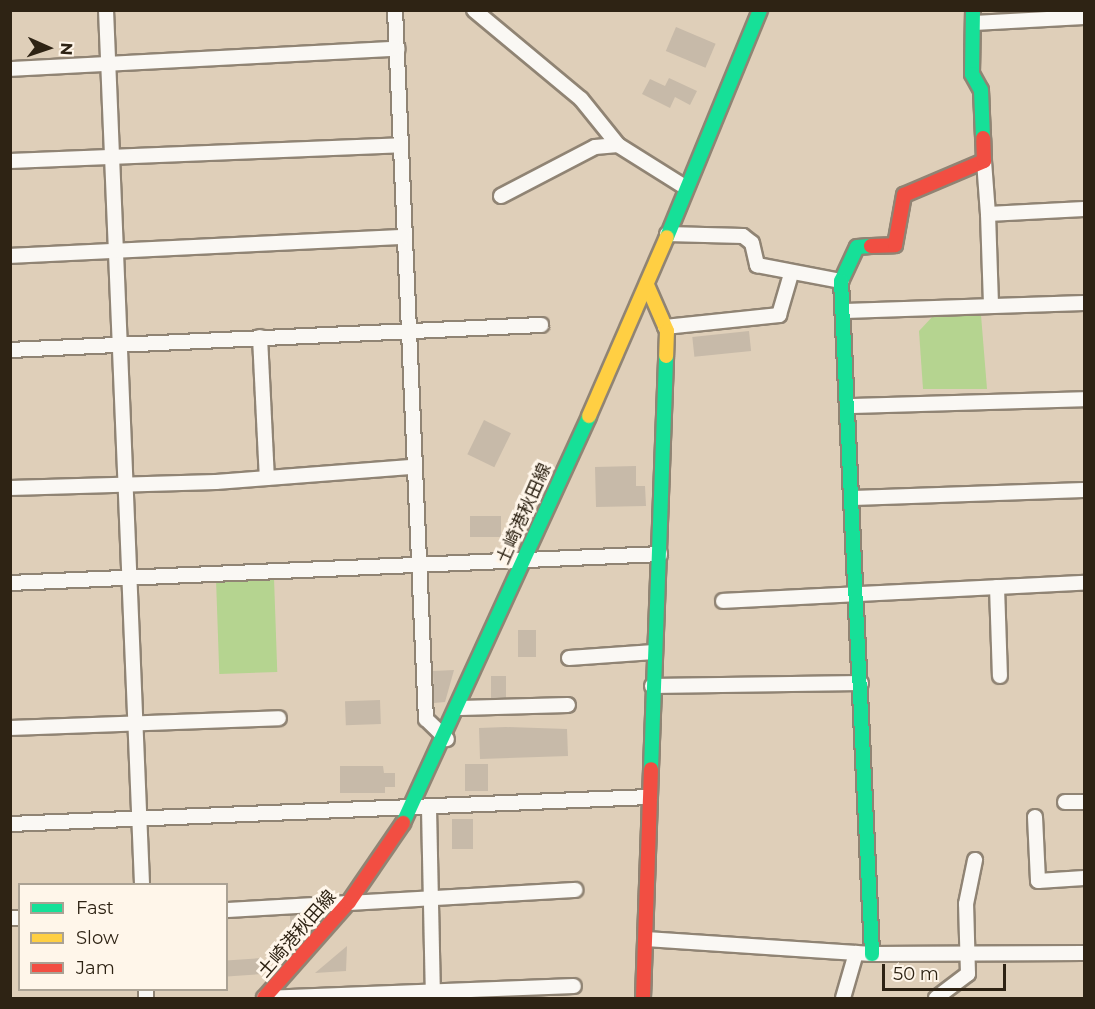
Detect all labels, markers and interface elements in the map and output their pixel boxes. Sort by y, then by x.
north arrow [18,18,78,78]
text: N [57,42,76,56]
street label: 土崎港秋田線 [492,460,556,568]
legend [18,883,228,991]
street label: 土崎港秋田線 [253,886,341,982]
text: Fast [76,897,114,919]
text: Slow [76,927,119,949]
scale bar [885,952,1010,990]
text: Jam [76,957,115,979]
text: 50 m [893,963,939,985]

